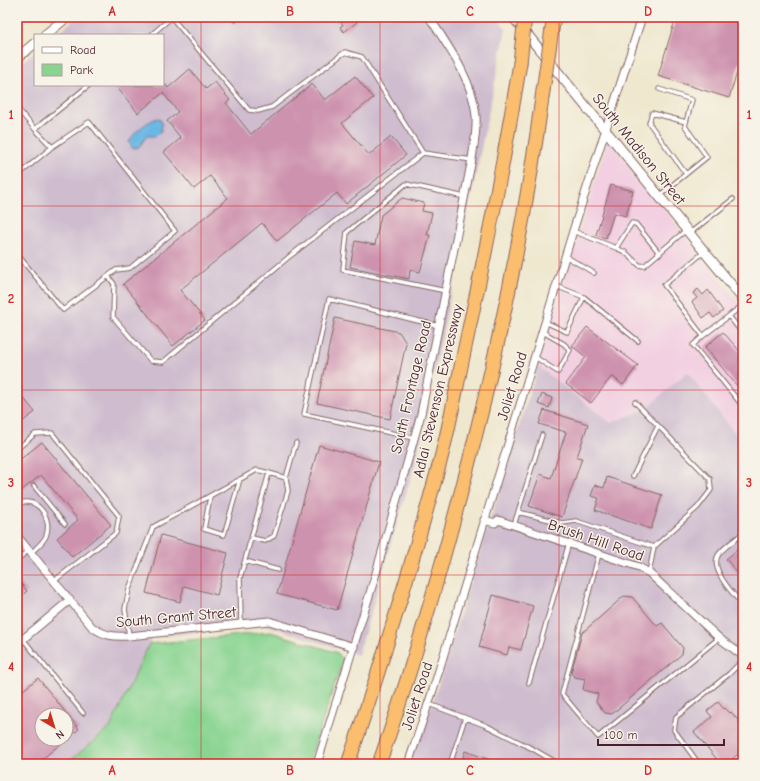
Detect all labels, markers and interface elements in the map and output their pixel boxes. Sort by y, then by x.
text: A [108,4,116,19]
text: B [286,4,294,19]
text: C [466,4,474,19]
text: D [644,4,652,19]
legend [34,34,164,86]
text: Road [70,43,96,57]
text: Park [70,63,93,77]
street label: South Madison Street [589,90,690,209]
text: 1 [8,107,14,122]
text: 1 [746,107,752,122]
text: 2 [8,291,14,306]
text: 2 [746,291,752,306]
street label: Adlai Stevenson Expressway [409,302,467,480]
street label: South Frontage Road [387,319,435,455]
street label: Joliet Road [493,350,531,422]
text: 3 [8,475,14,490]
text: 3 [746,475,752,490]
street label: Brush Hill Road [546,515,646,565]
street label: South Grant Street [115,603,238,631]
text: 4 [8,659,14,674]
text: 4 [746,659,752,674]
street label: Joliet Road [398,660,436,732]
north arrow [34,707,74,747]
scale bar [598,721,724,747]
text: N [53,727,67,742]
text: 100 m [604,728,637,742]
text: A [108,763,116,778]
text: B [286,763,294,778]
text: C [466,763,474,778]
text: D [644,763,652,778]

